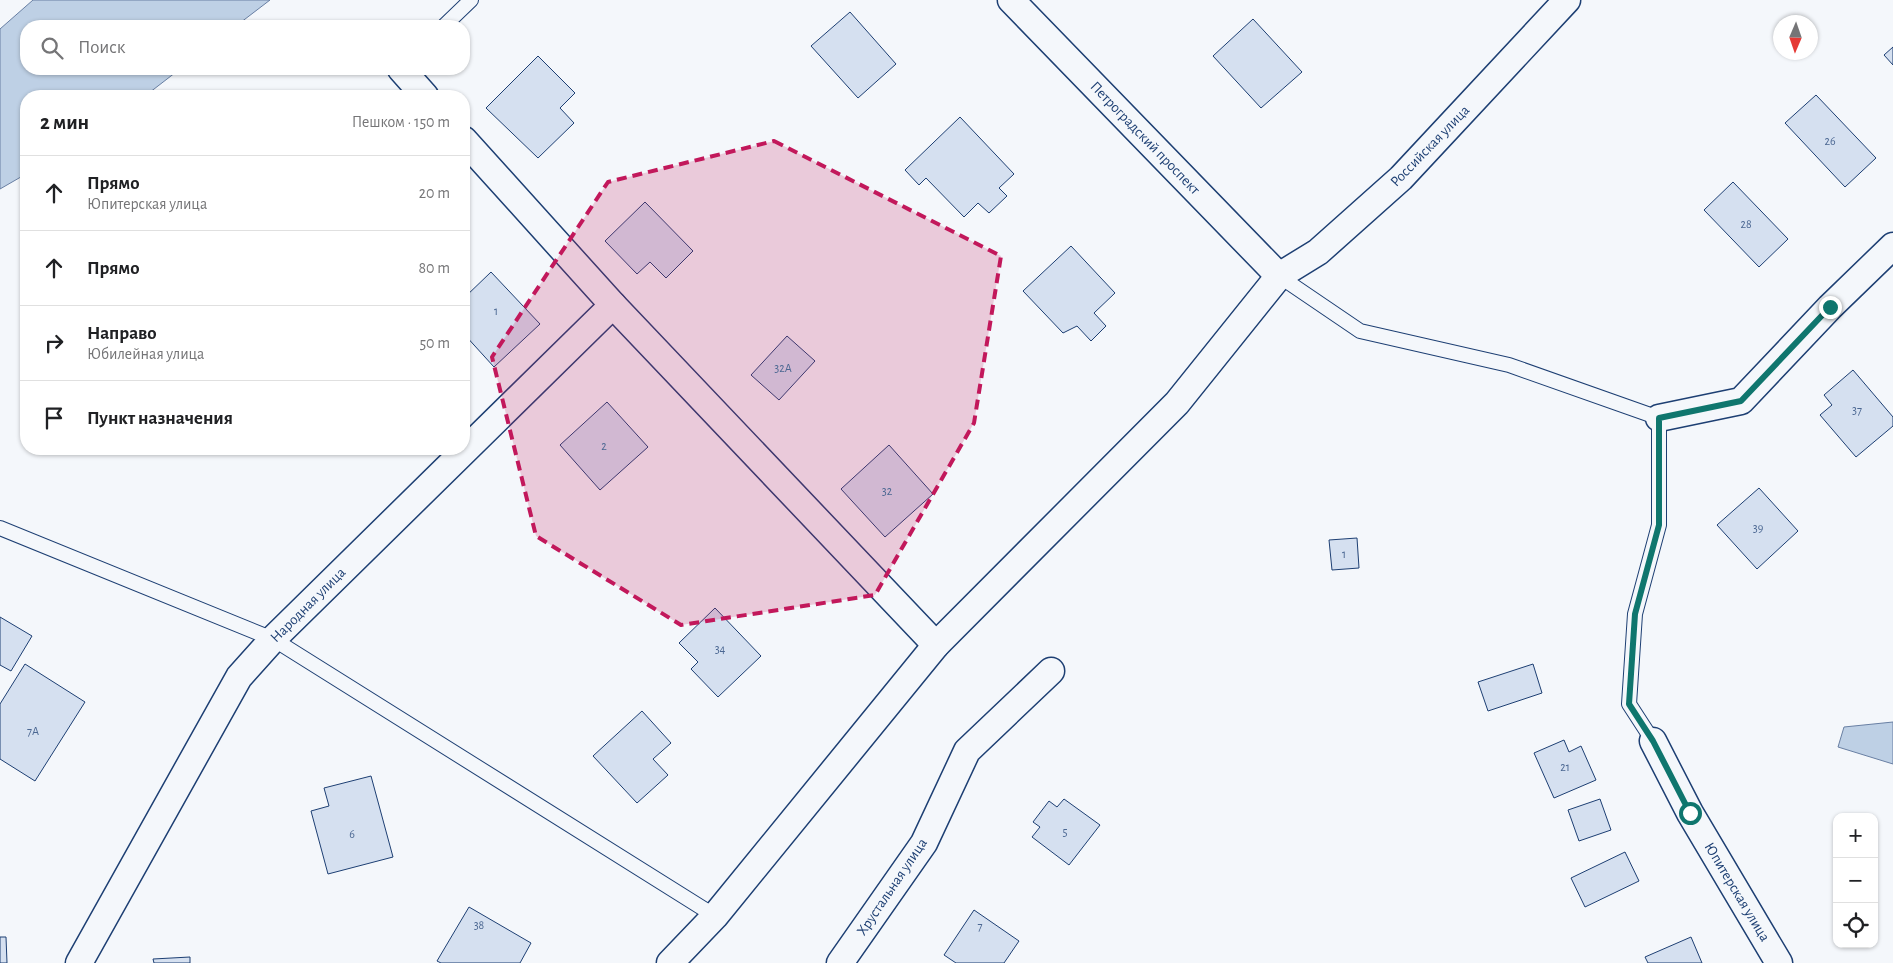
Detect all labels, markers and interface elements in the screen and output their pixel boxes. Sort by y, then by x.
north arrow [1773,15,1818,60]
search box [20,20,470,75]
icon: search [38,34,66,62]
text: Поиск [78,38,125,57]
street label: Петроградский проспект [1087,79,1203,198]
street label: Российская улица [1388,102,1473,190]
text: 2 мин [40,112,89,133]
text: Пешком · 150 m [352,114,450,130]
house number: 26 [1824,135,1836,147]
text: Прямо [87,174,140,193]
icon: ahead [40,179,68,207]
text: 20 m [419,185,450,201]
text: Юпитерская улица [87,196,207,212]
house number: 28 [1740,218,1752,230]
icon: ahead [40,254,68,282]
text: Прямо [87,259,140,278]
text: 80 m [419,260,450,276]
route end [1819,296,1842,319]
house number: 1 [494,305,498,317]
text: Направо [87,324,157,343]
icon: right [40,329,68,357]
text: 50 m [419,335,450,351]
text: Юбилейная улица [87,346,204,362]
house number: 32А [774,362,792,374]
icon: arrive [40,404,68,432]
house number: 37 [1852,404,1862,416]
text: Пункт назначения [87,409,233,428]
house number: 2 [601,440,607,452]
house number: 32 [882,485,893,497]
house number: 39 [1753,522,1764,534]
house number: 1 [1342,548,1346,560]
street label: Народная улица [268,565,348,645]
house number: 34 [715,643,726,655]
house number: 7А [27,725,39,737]
house number: 21 [1560,761,1570,773]
route start [1679,802,1702,825]
map controls [1833,813,1878,948]
button: + [1833,813,1878,858]
house number: 5 [1062,826,1068,838]
house number: 6 [349,828,355,840]
street label: Хрустальная улица [854,836,930,938]
street label: Юпитерская улица [1702,840,1773,944]
button: − [1833,858,1878,903]
button: locate [1833,903,1878,948]
house number: 38 [474,919,485,931]
house number: 7 [977,920,983,932]

